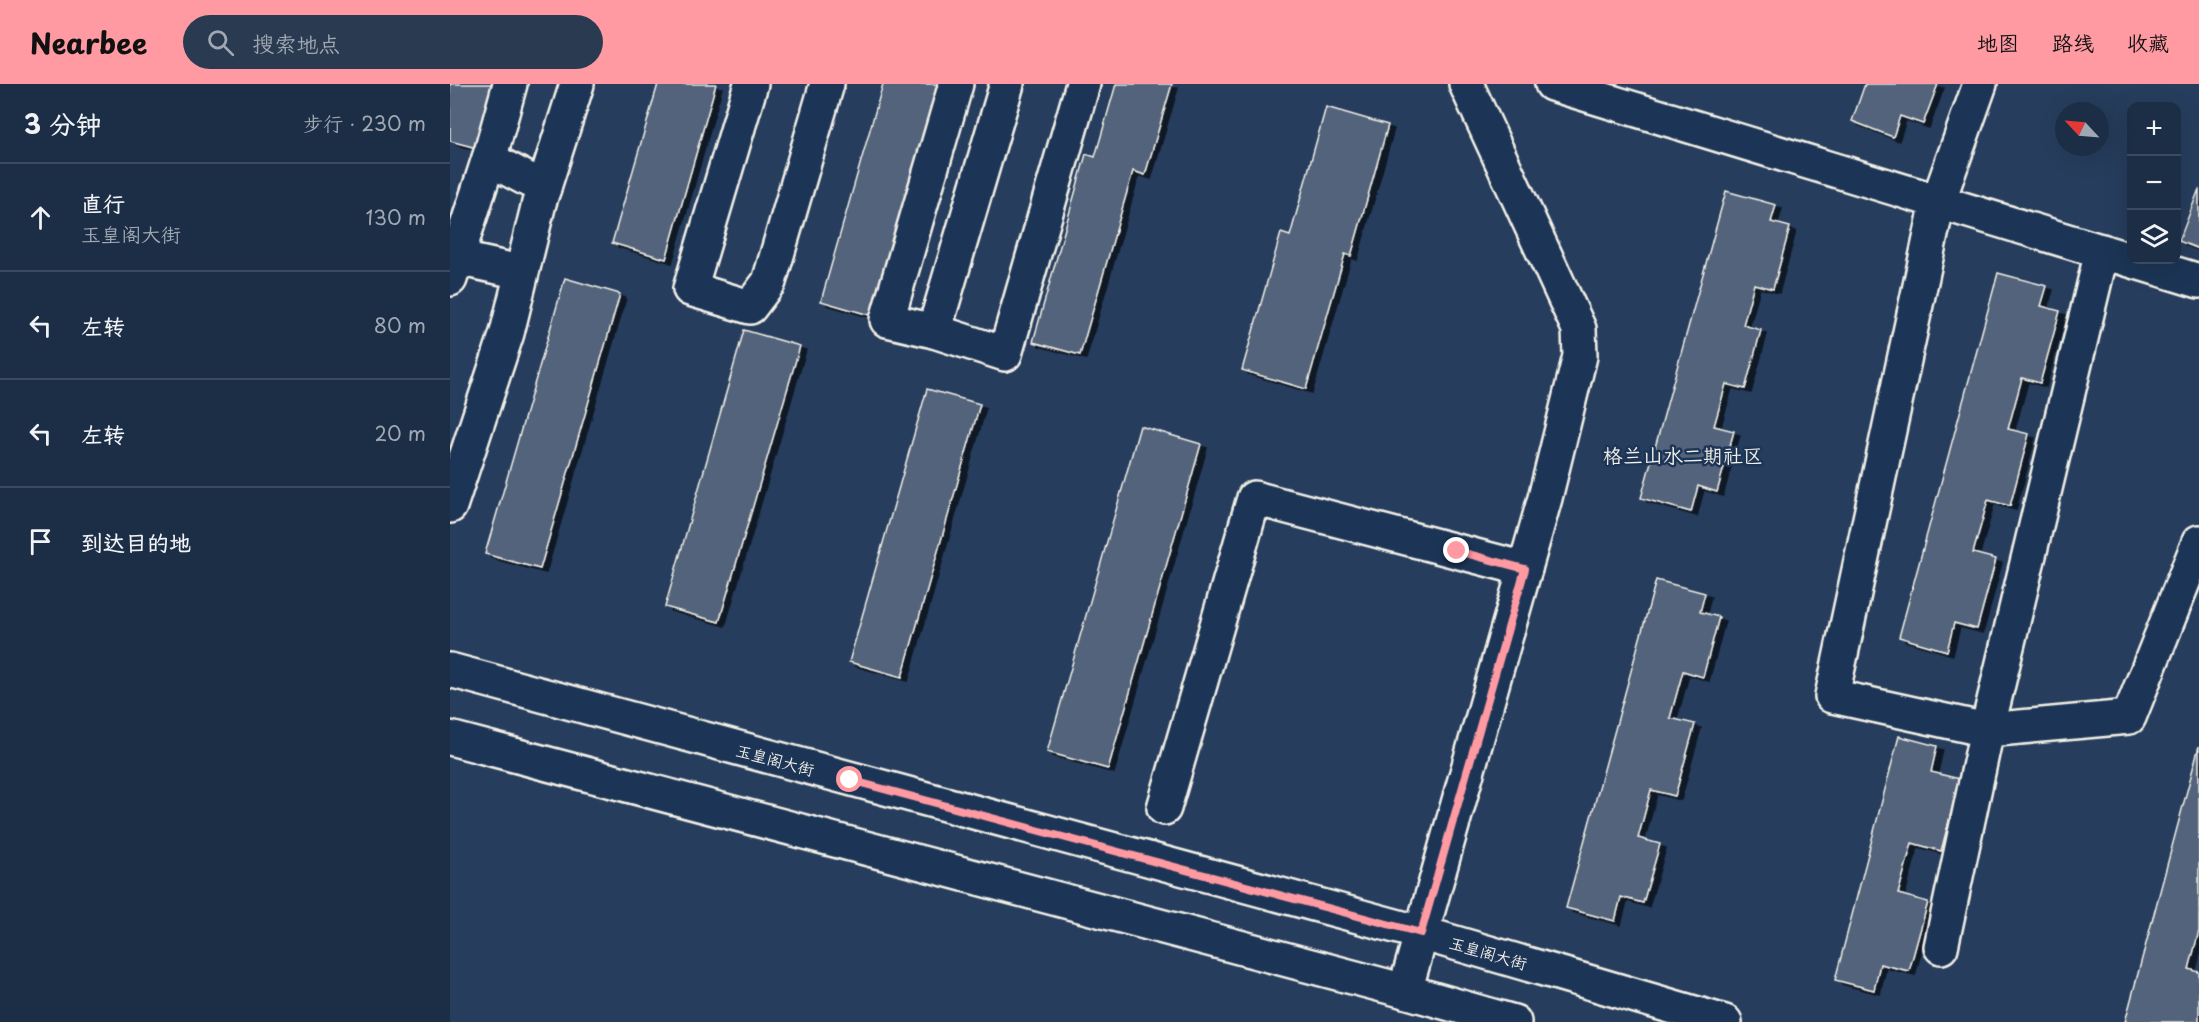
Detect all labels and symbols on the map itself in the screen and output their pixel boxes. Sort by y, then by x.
north arrow [2055,102,2109,156]
district label: 格兰山水二期社区 [1603,440,1763,470]
route end [1443,537,1469,563]
street label: 玉皇阁大街 [734,737,817,781]
route start [836,766,862,792]
street label: 玉皇阁大街 [1447,929,1530,975]

